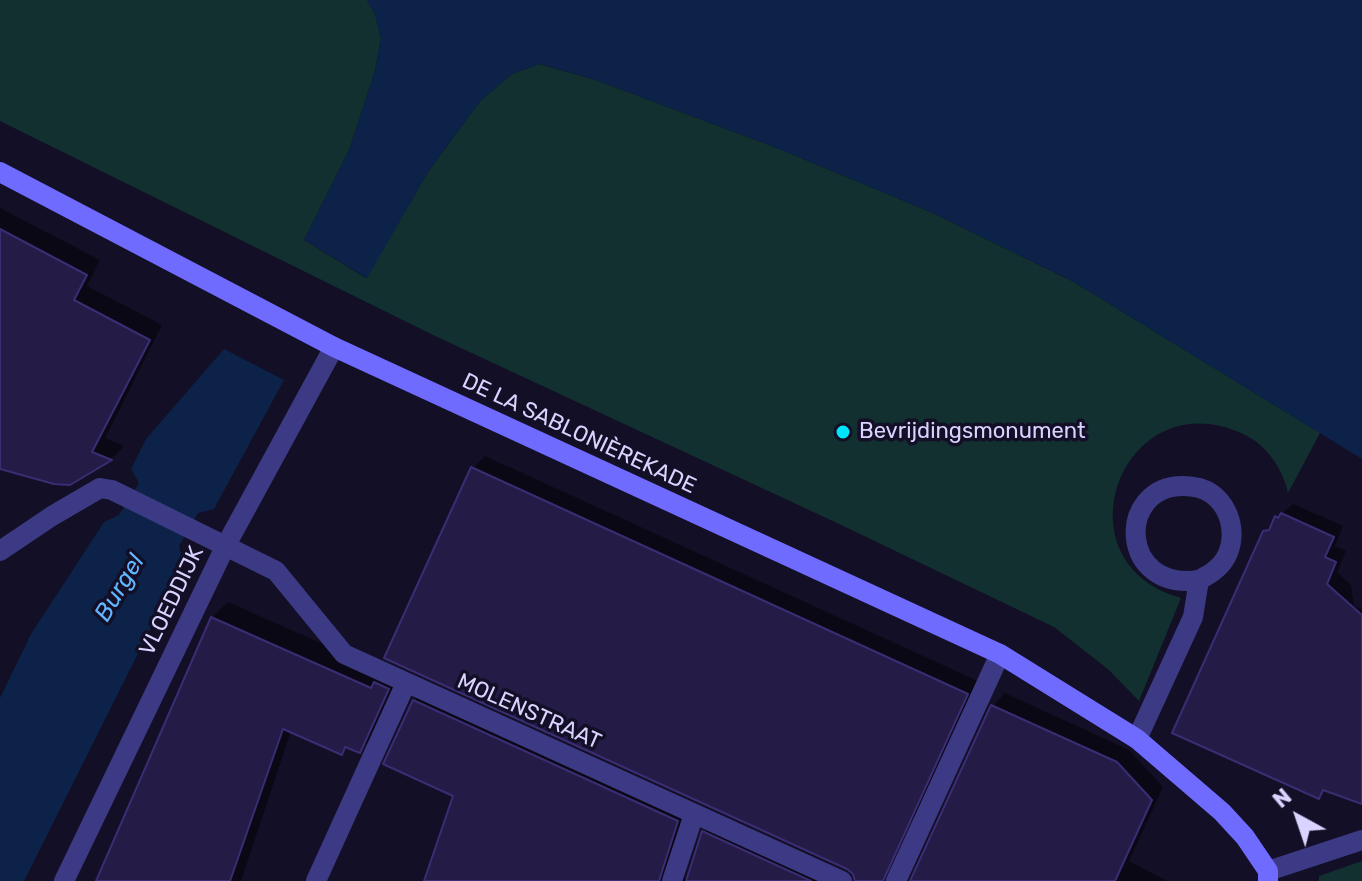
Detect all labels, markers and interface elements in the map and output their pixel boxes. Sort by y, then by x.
street label: DE LA SABLONIÈREKADE [458,368,700,500]
place label: Bevrijdingsmonument [859,419,1086,445]
marker: Bevrijdingsmonument [834,423,852,441]
street label: VLOEDDIJK [134,542,210,660]
water label: Burgel [89,549,151,627]
street label: MOLENSTRAAT [453,668,605,756]
north arrow [1258,777,1338,857]
text: N [1268,783,1297,814]

